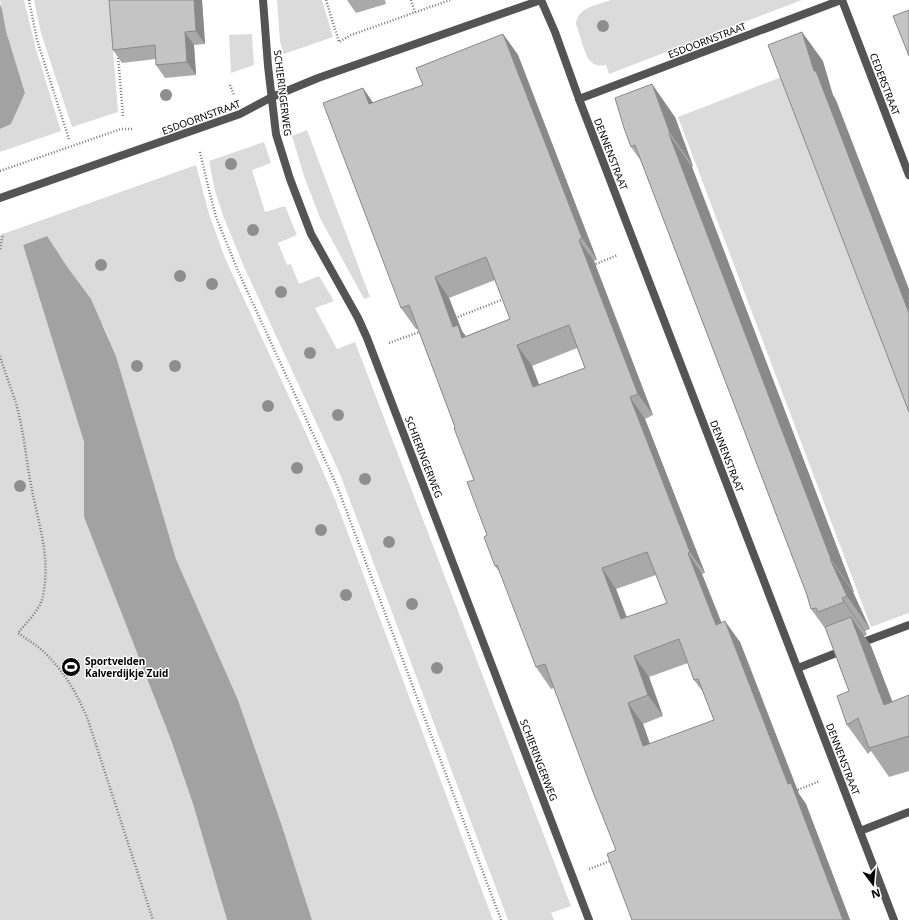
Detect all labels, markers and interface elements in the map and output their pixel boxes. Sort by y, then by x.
street label: ESDOORNSTRAAT [666,18,749,61]
street label: SCHIERINGERWEG [271,49,295,137]
street label: CEDERSTRAAT [867,51,903,118]
street label: ESDOORNSTRAAT [160,96,243,138]
street label: DENNENSTRAAT [591,116,631,192]
street label: SCHIERINGERWEG [402,414,446,500]
street label: DENNENSTRAAT [707,418,747,494]
place label: Sportvelden Kalverdijkje Zuid [85,654,168,680]
sports icon: Sportvelden Kalverdijkje Zuid [60,656,82,678]
street label: SCHIERINGERWEG [517,717,561,803]
street label: DENNENSTRAAT [823,721,863,797]
north arrow [853,864,893,904]
text: N [870,886,882,903]

